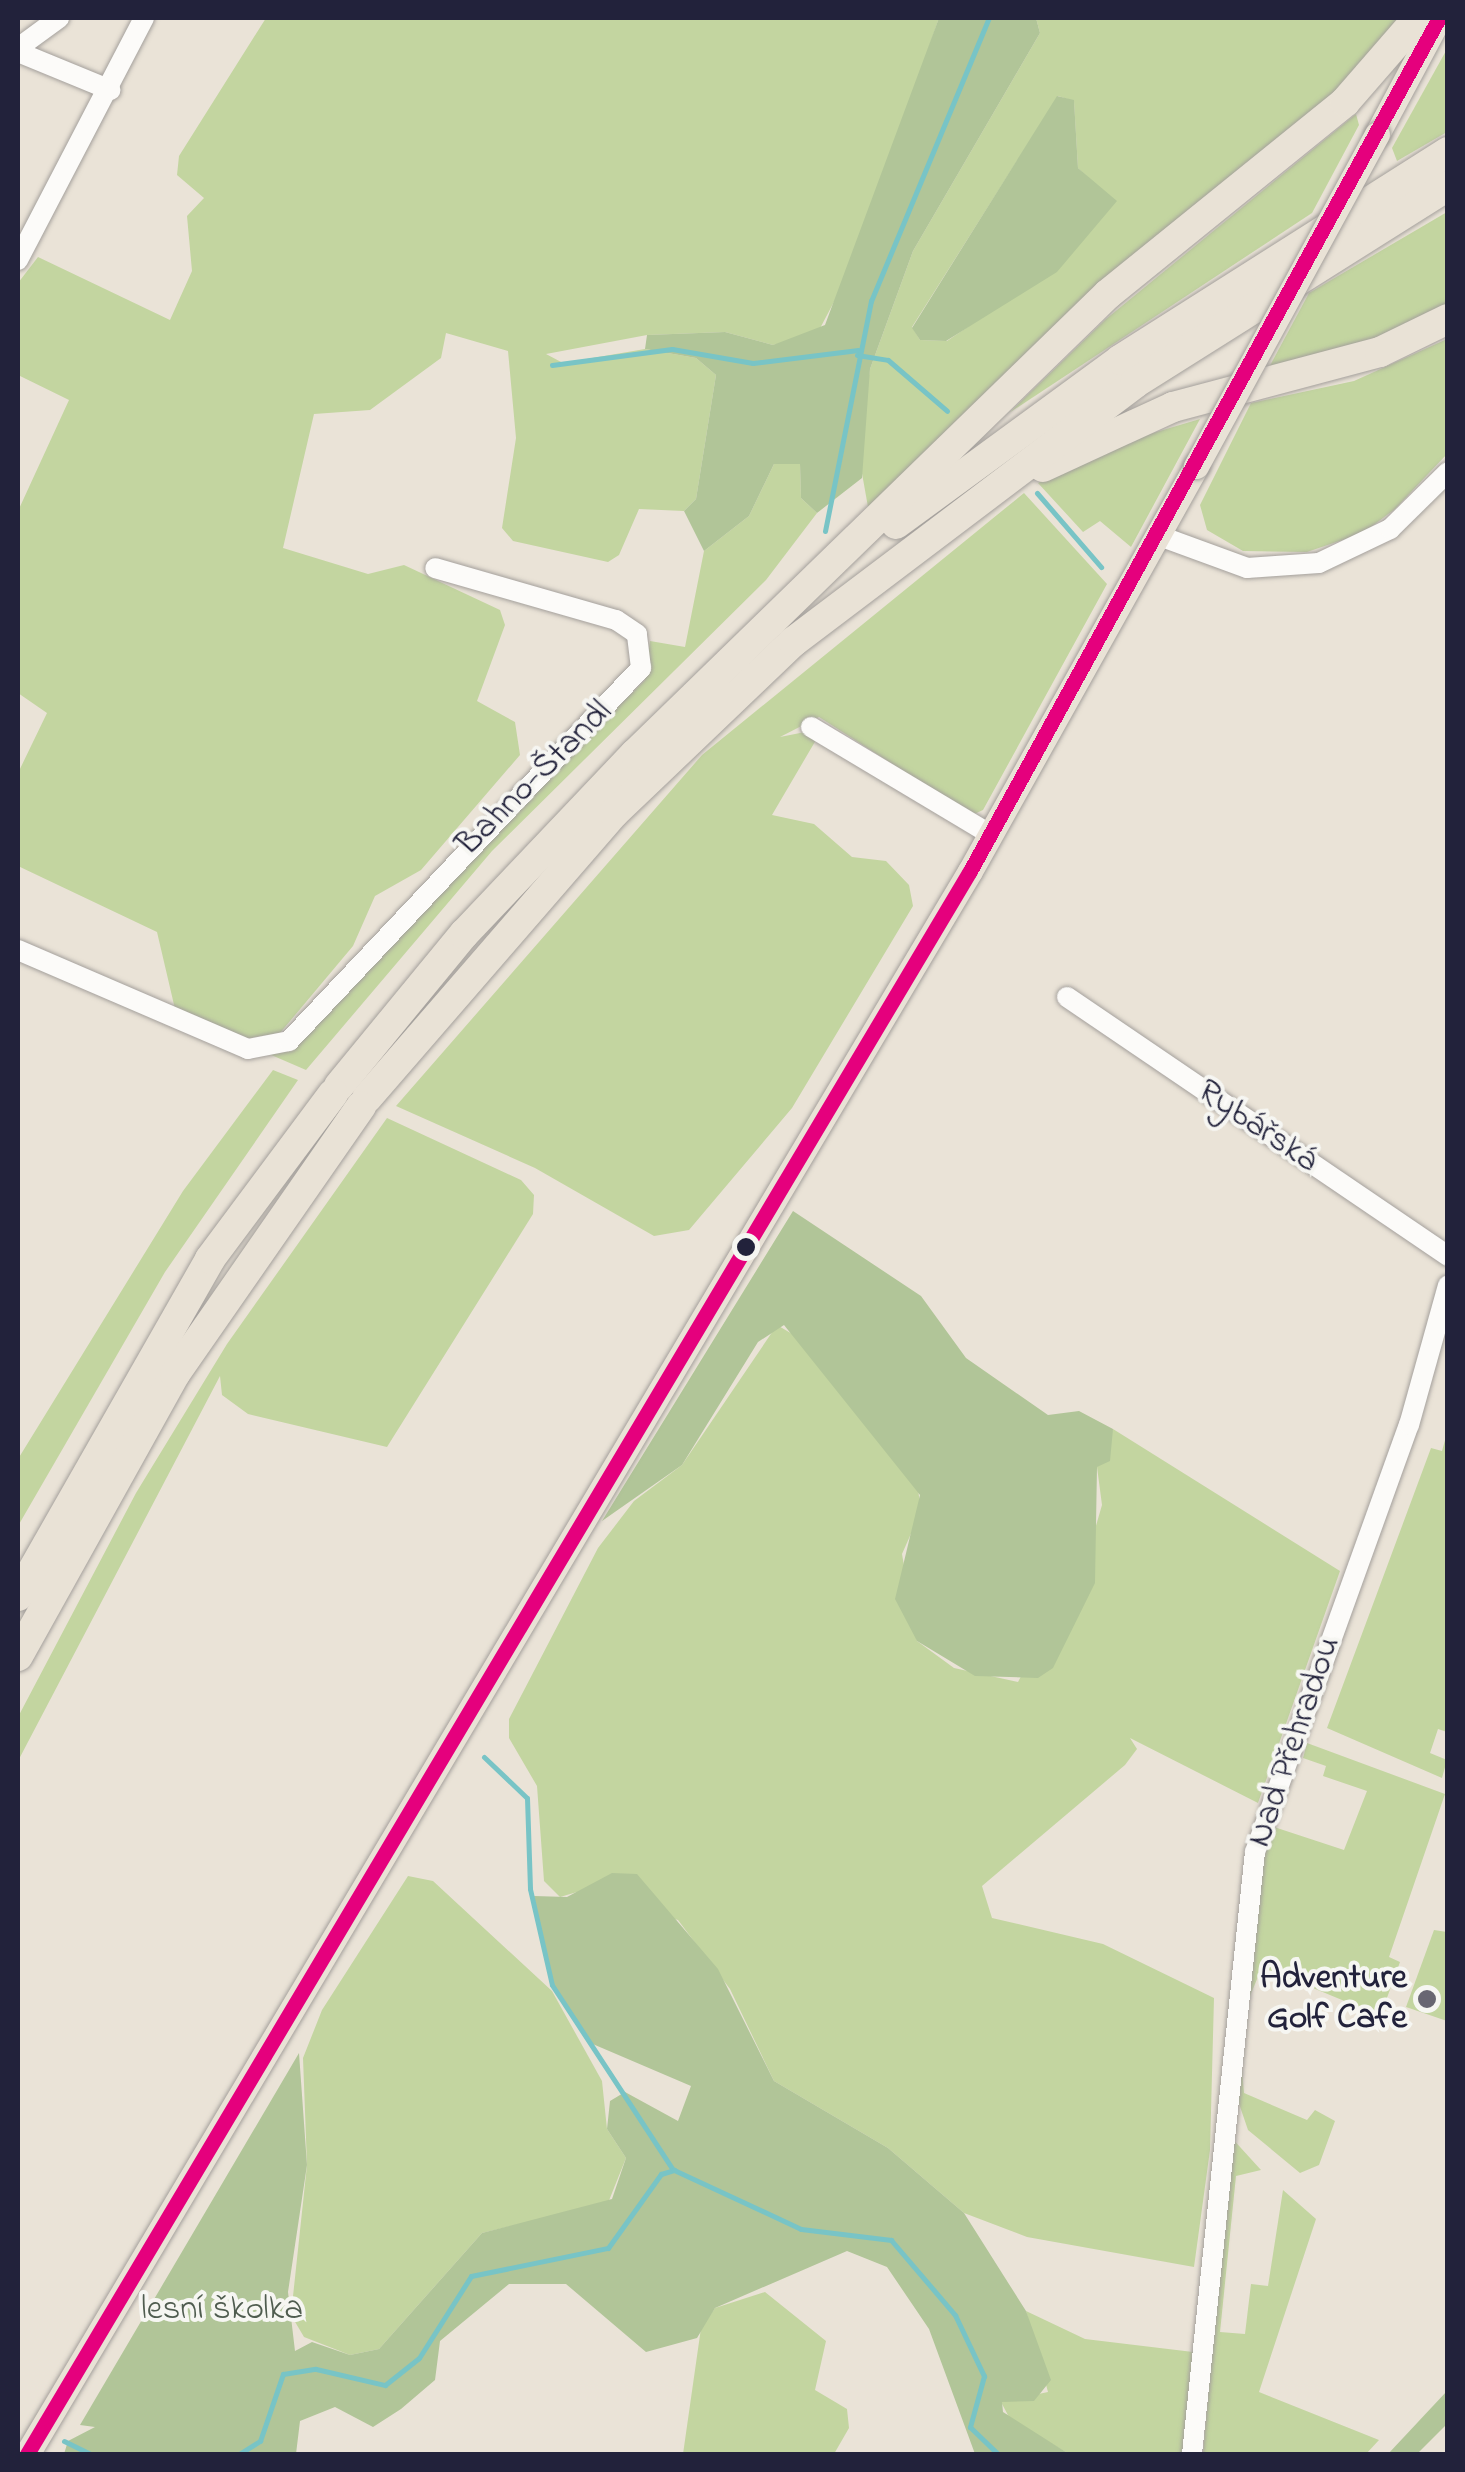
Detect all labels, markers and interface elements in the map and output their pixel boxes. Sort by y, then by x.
street label: Bahno-Štandl [448,692,622,866]
street label: Rybářská [1189,1071,1325,1183]
unlabelled marker [736,1237,756,1257]
street label: Nad Přehradou [1239,1631,1351,1853]
place label: Adventure Golf Cafe [1260,1958,1407,2040]
marker: Adventure Golf Cafe [1416,1988,1438,2010]
park label: lesní školka [141,2289,303,2331]

